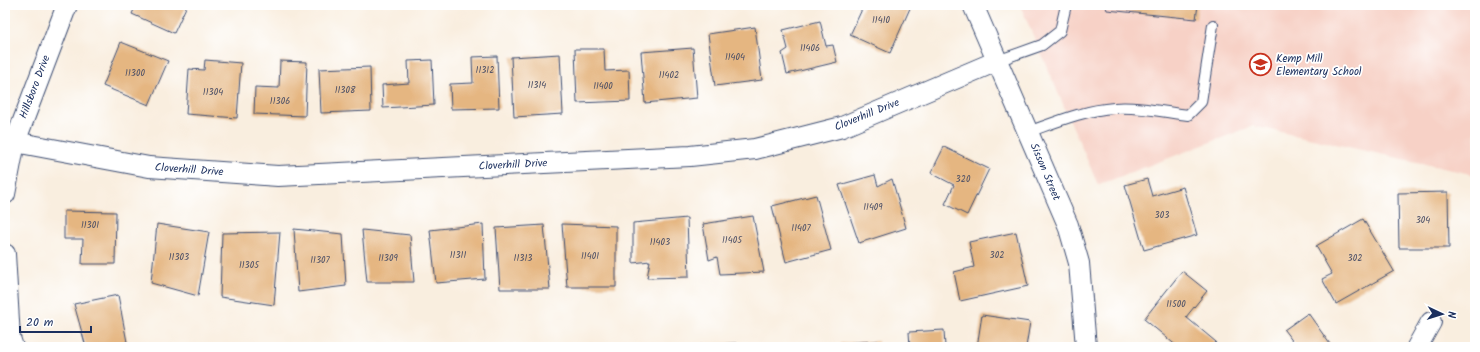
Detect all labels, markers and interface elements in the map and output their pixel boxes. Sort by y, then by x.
house number: 11410 [872,13,890,28]
house number: 11406 [800,41,820,56]
house number: 11404 [725,50,745,65]
place label: Kemp Mill Elementary School [1276,50,1362,81]
school or university icon: Kemp Mill Elementary School [1248,52,1274,78]
street label: Hillsboro Drive [15,53,55,121]
house number: 11312 [476,63,494,78]
house number: 11300 [125,66,145,81]
house number: 11402 [659,68,679,83]
house number: 11314 [528,78,546,93]
house number: 11400 [593,79,613,94]
house number: 11308 [335,83,356,98]
house number: 11304 [203,85,223,100]
house number: 11306 [270,94,290,109]
street label: Cloverhill Drive [832,94,902,136]
street label: Sisson Street [1025,140,1065,204]
street label: Cloverhill Drive [478,154,548,176]
street label: Cloverhill Drive [154,159,224,181]
house number: 320 [956,172,971,187]
house number: 11409 [863,200,883,215]
house number: 303 [1155,208,1169,223]
house number: 304 [1416,213,1430,228]
house number: 11301 [81,218,99,233]
house number: 11407 [791,221,811,236]
house number: 11405 [722,233,743,248]
house number: 11403 [650,235,670,250]
house number: 11311 [450,248,466,263]
house number: 302 [990,248,1004,263]
house number: 11401 [581,249,599,264]
house number: 11303 [169,250,189,265]
house number: 11309 [378,251,398,266]
house number: 11313 [514,251,532,266]
house number: 302 [1348,251,1362,266]
house number: 11307 [310,253,331,268]
house number: 11305 [239,258,260,273]
north arrow [1422,294,1462,334]
house number: 11500 [1166,297,1186,312]
scale bar [20,308,91,334]
text: N [1442,311,1460,319]
text: 20 m [26,313,54,332]

